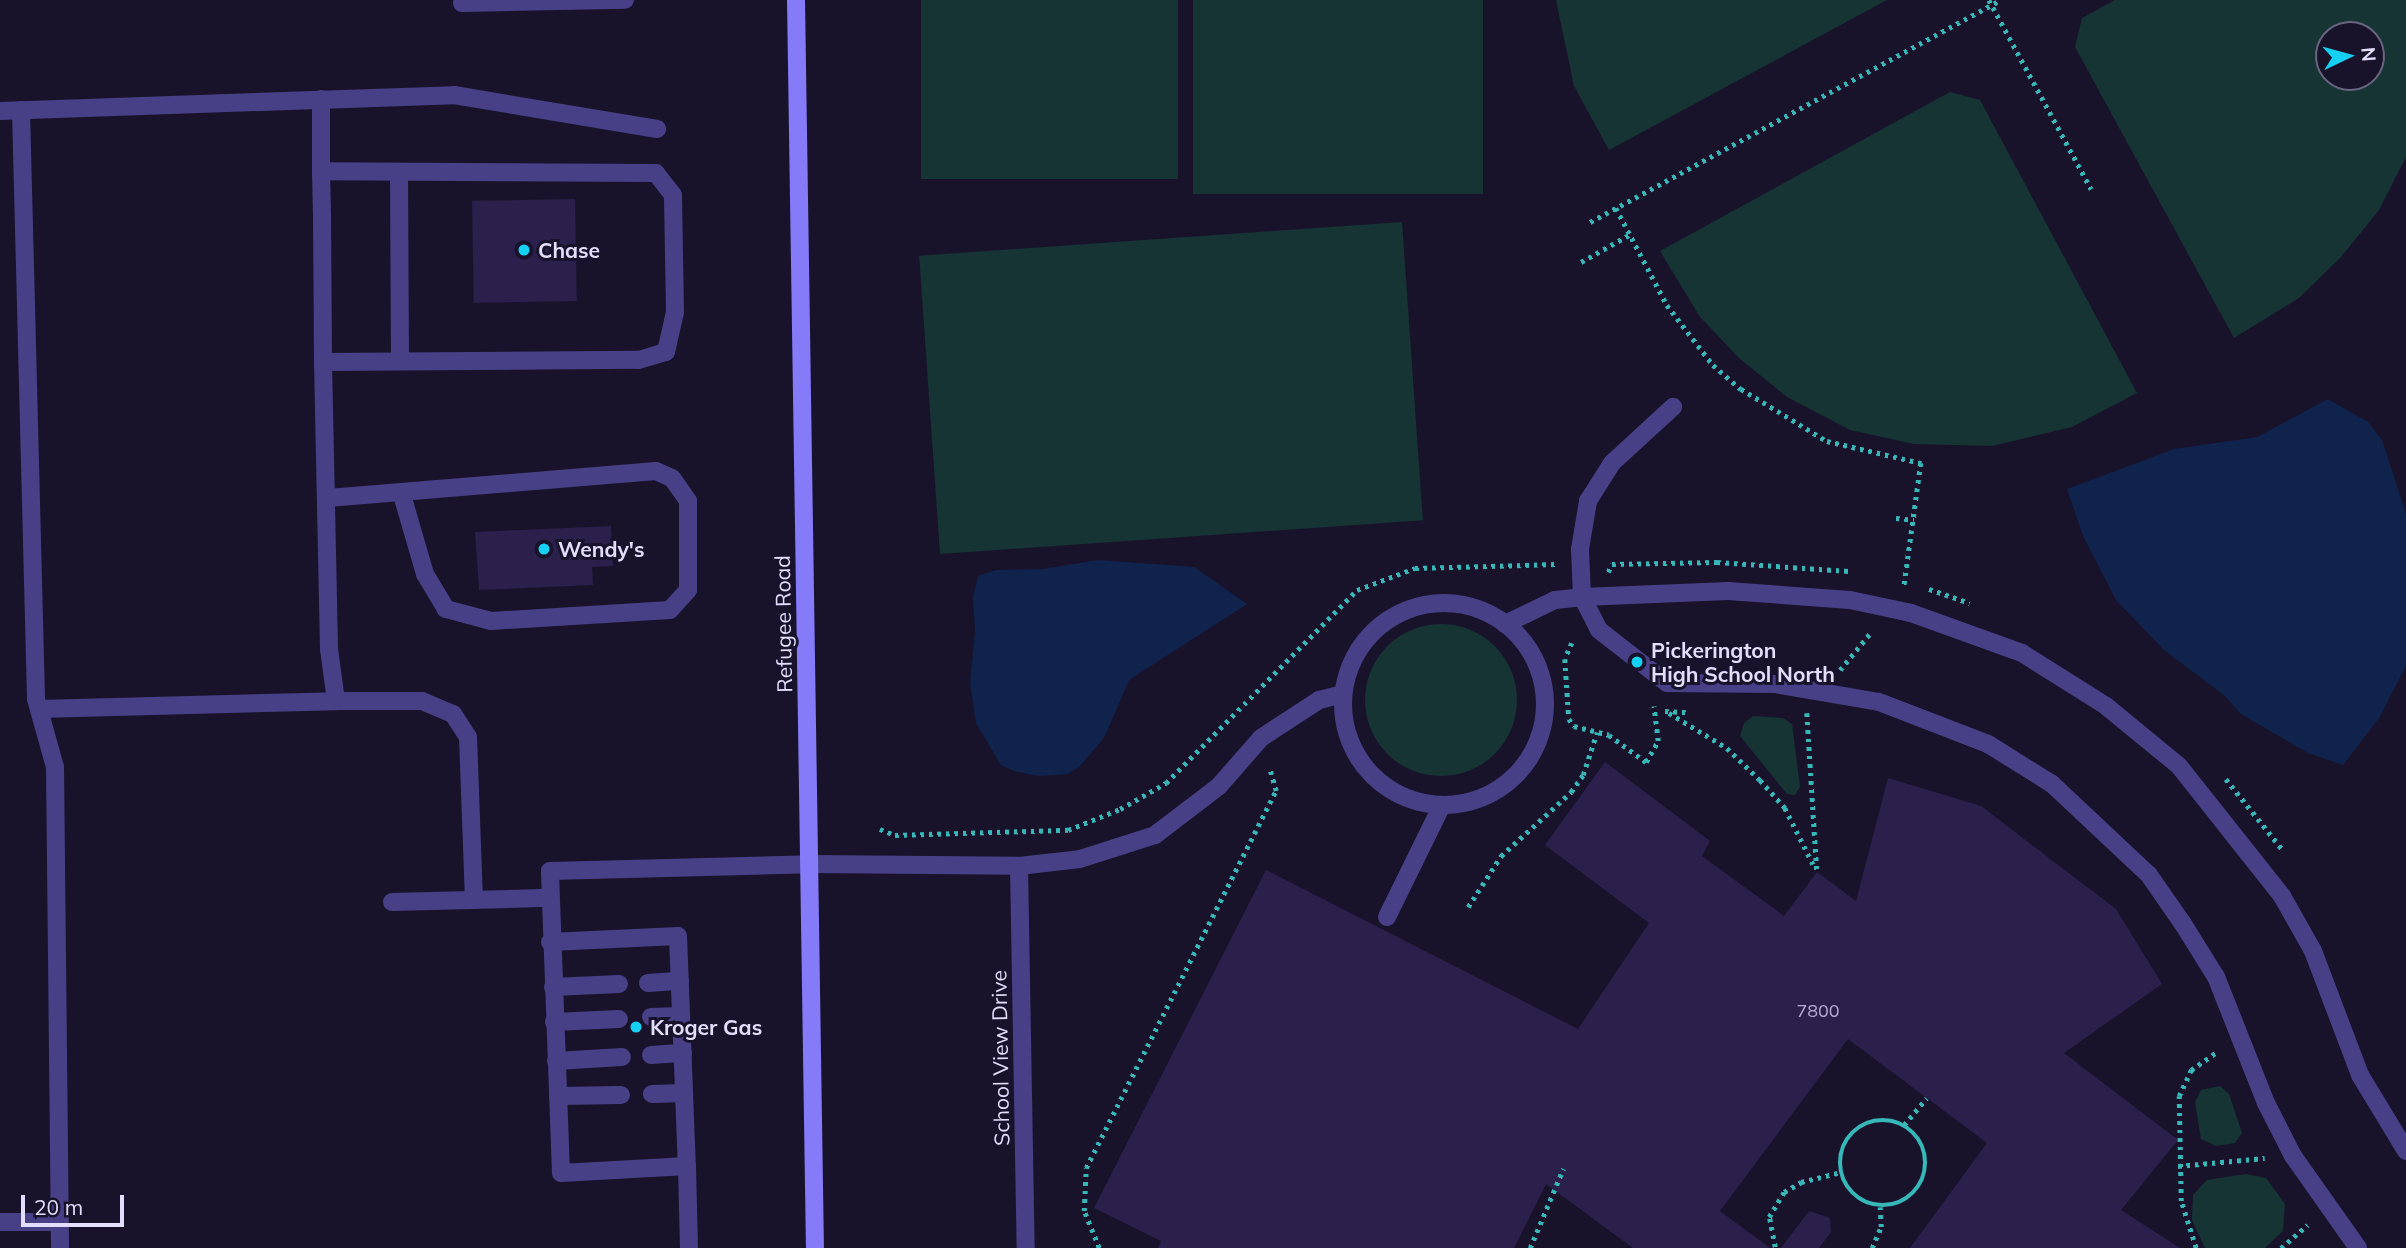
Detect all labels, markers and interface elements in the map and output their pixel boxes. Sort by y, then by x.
north arrow [2315,21,2385,91]
text: N [2356,46,2382,63]
place label: Chase [538,237,600,263]
marker: Chase [516,242,532,258]
place label: Wendy's [558,536,644,562]
marker: Wendy's [536,541,552,557]
street label: Refugee Road [769,555,797,693]
place label: Pickerington High School North [1651,637,1835,687]
marker: Pickerington High School North [1629,654,1645,670]
street label: School View Drive [986,970,1014,1146]
house number: 7800 [1796,1000,1840,1022]
place label: Kroger Gas [650,1014,762,1040]
marker: Kroger Gas [628,1019,644,1035]
scale bar [24,1182,128,1226]
text: 20 m [34,1194,83,1220]

